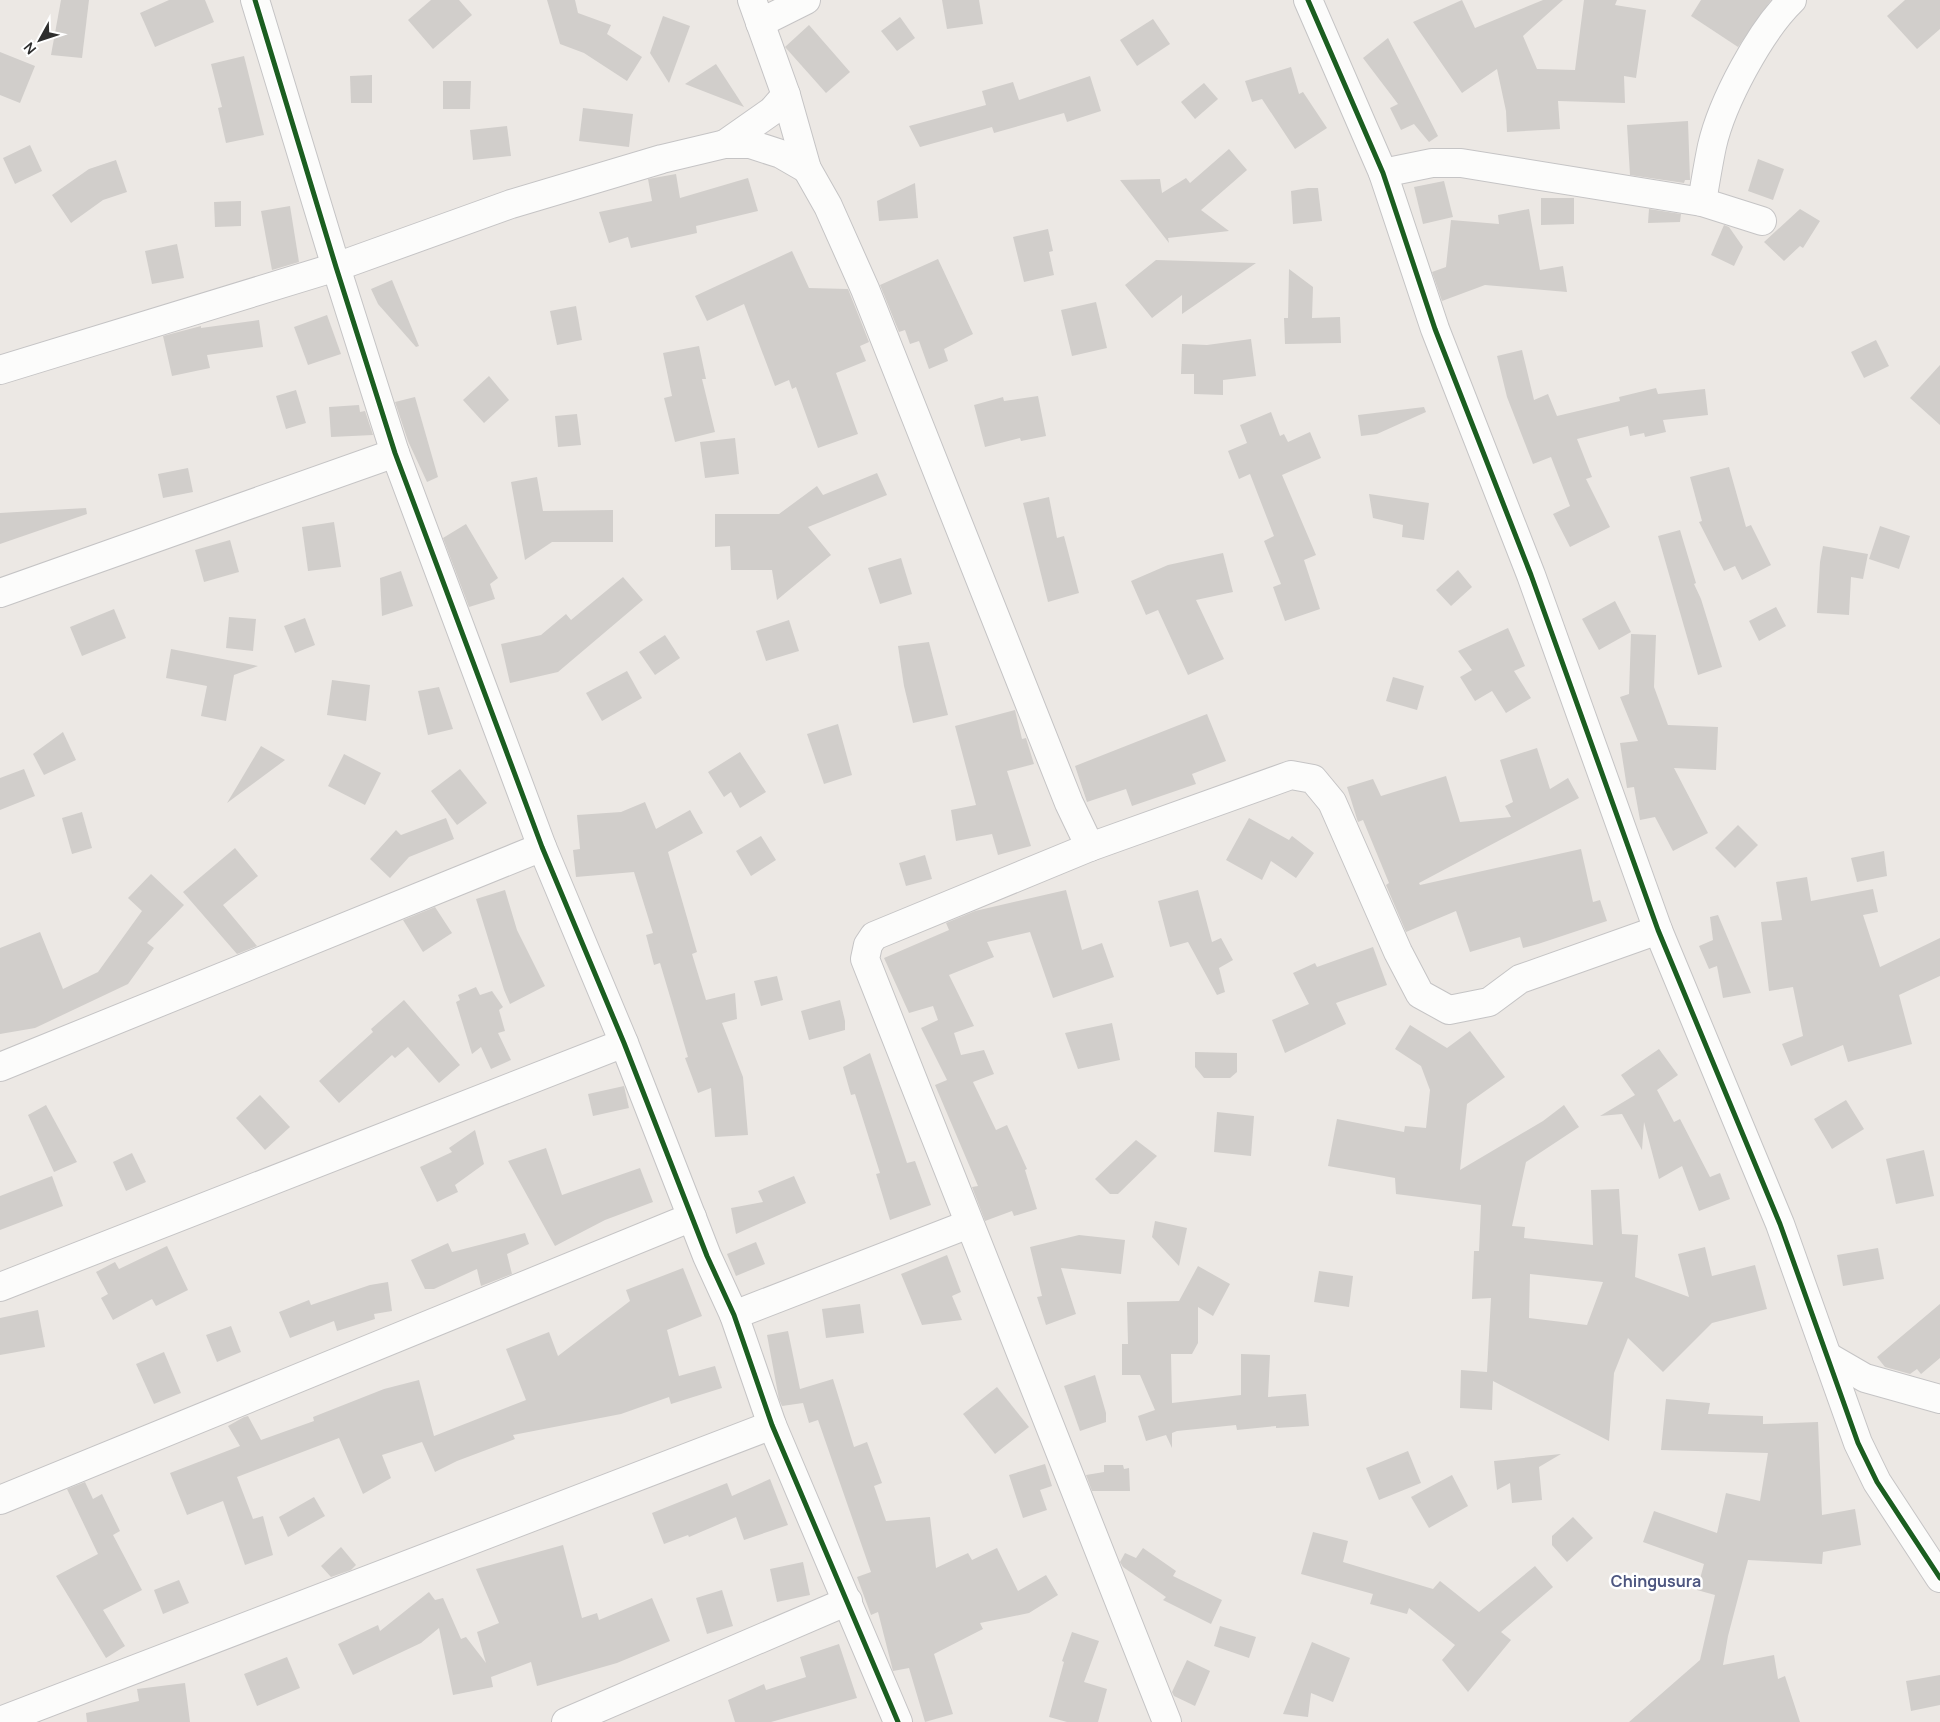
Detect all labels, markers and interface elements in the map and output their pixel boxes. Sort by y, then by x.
north arrow [15,15,65,65]
text: N [19,39,40,59]
district label: Chingusura [1611,1570,1701,1592]

